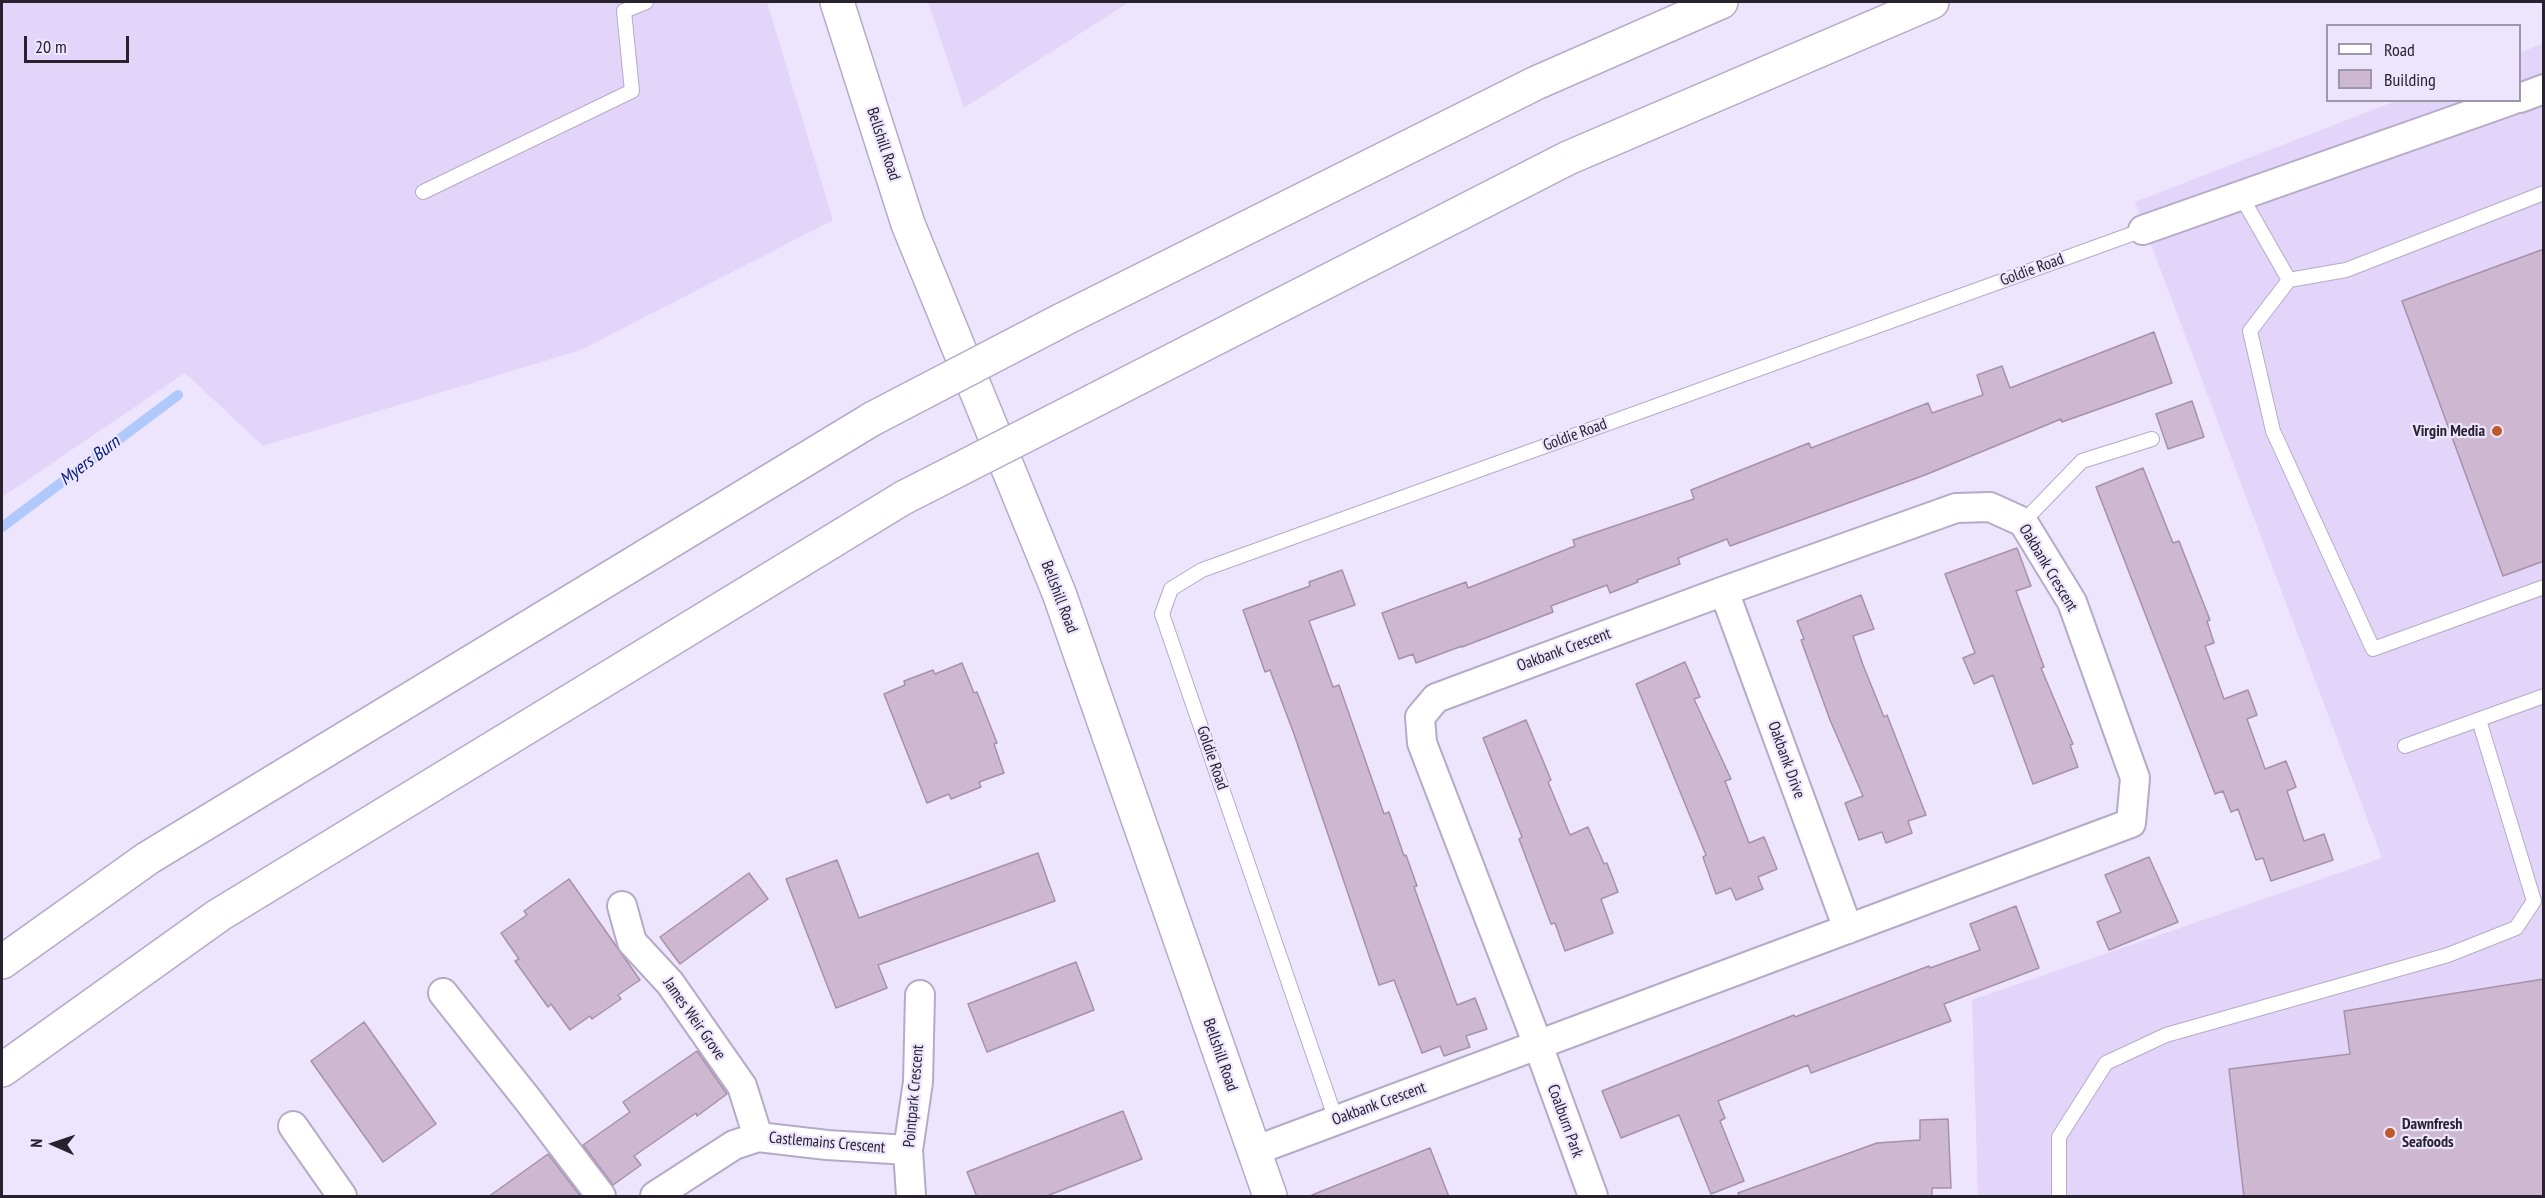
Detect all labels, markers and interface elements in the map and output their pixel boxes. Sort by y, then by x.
scale bar [27,24,132,62]
legend [2326,24,2521,102]
text: 20 m [35,35,67,58]
text: Road [2384,38,2415,61]
text: Building [2384,68,2436,91]
street label: Bellshill Road [862,105,904,183]
street label: Goldie Road [1998,250,2066,290]
street label: Goldie Road [1541,415,1609,455]
place label: Virgin Media [2413,421,2485,441]
marker: Virgin Media [2490,424,2504,438]
water label: Myers Burn [56,431,124,491]
street label: Oakbank Crescent [2014,521,2082,615]
street label: Bellshill Road [1036,558,1082,636]
street label: Oakbank Crescent [1515,624,1613,676]
street label: Oakbank Drive [1763,719,1809,801]
street label: Goldie Road [1192,724,1232,792]
street label: James Weir Grove [659,974,729,1064]
street label: Bellshill Road [1199,1016,1241,1094]
street label: Pointpark Crescent [900,1044,928,1148]
street label: Oakbank Crescent [1330,1078,1428,1130]
street label: Coalburn Park [1543,1082,1587,1160]
north arrow [24,1114,84,1174]
place label: Dawnfresh Seafoods [2402,1114,2462,1152]
marker: Dawnfresh Seafoods [2383,1126,2397,1140]
street label: Castlemains Crescent [768,1128,886,1158]
text: N [26,1138,46,1148]

